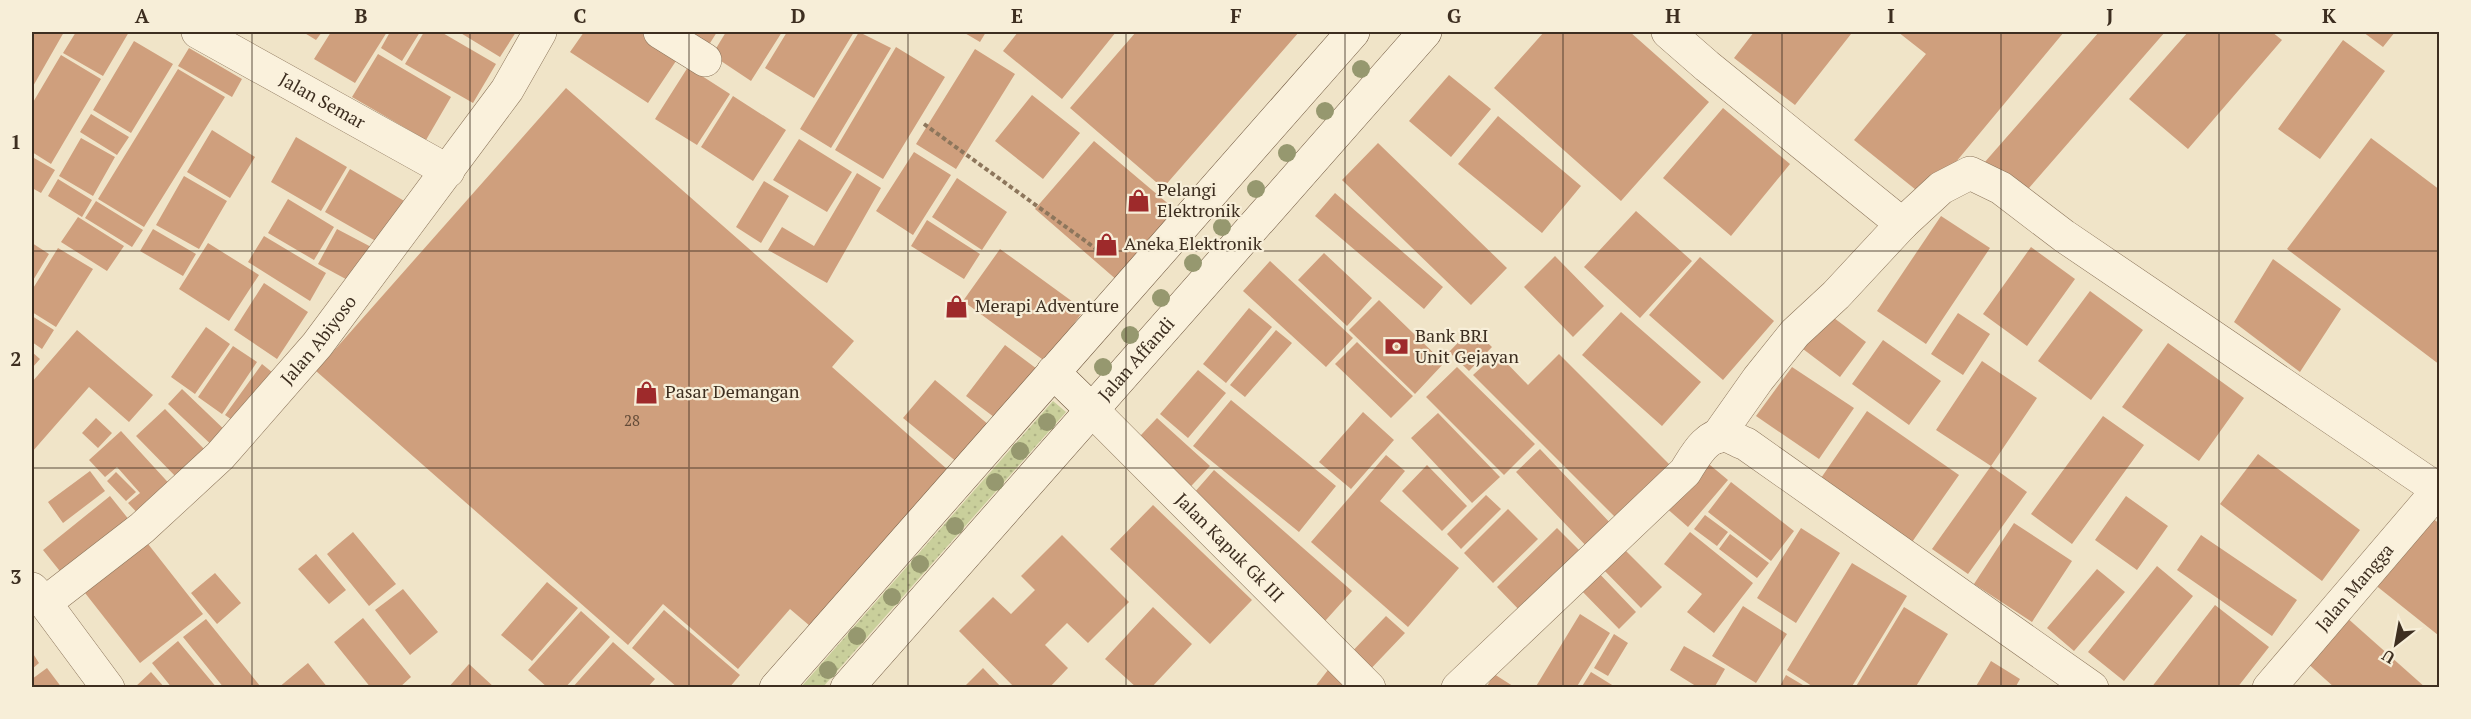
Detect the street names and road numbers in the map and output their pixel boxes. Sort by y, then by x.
street label: Jalan Semar [275,67,370,134]
street label: Jalan Abiyoso [275,290,361,389]
street label: Jalan Affandi [1092,312,1179,406]
street label: Jalan Kapuk Gk III [1170,487,1290,607]
street label: Jalan Mangga [2310,538,2398,636]

